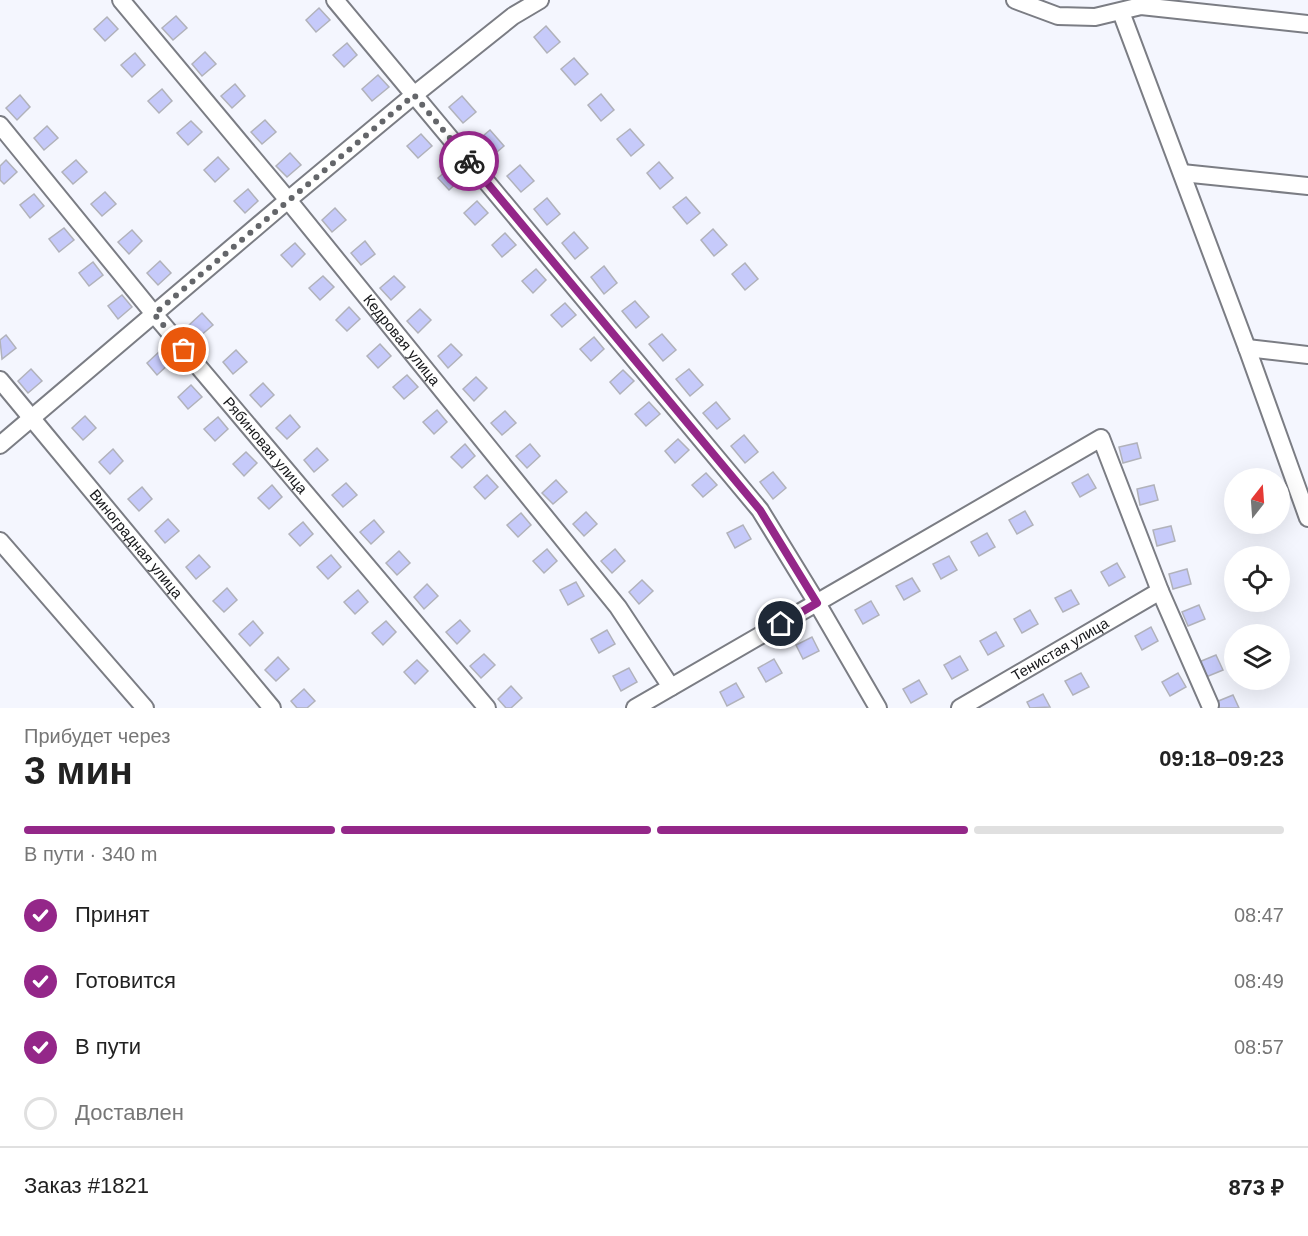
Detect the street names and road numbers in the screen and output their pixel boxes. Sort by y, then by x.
street label: Кедровая улица [360,291,444,389]
street label: Рябиновая улица [220,394,312,497]
street label: Виноградная улица [86,486,187,602]
street label: Тенистая улица [1008,614,1112,684]

